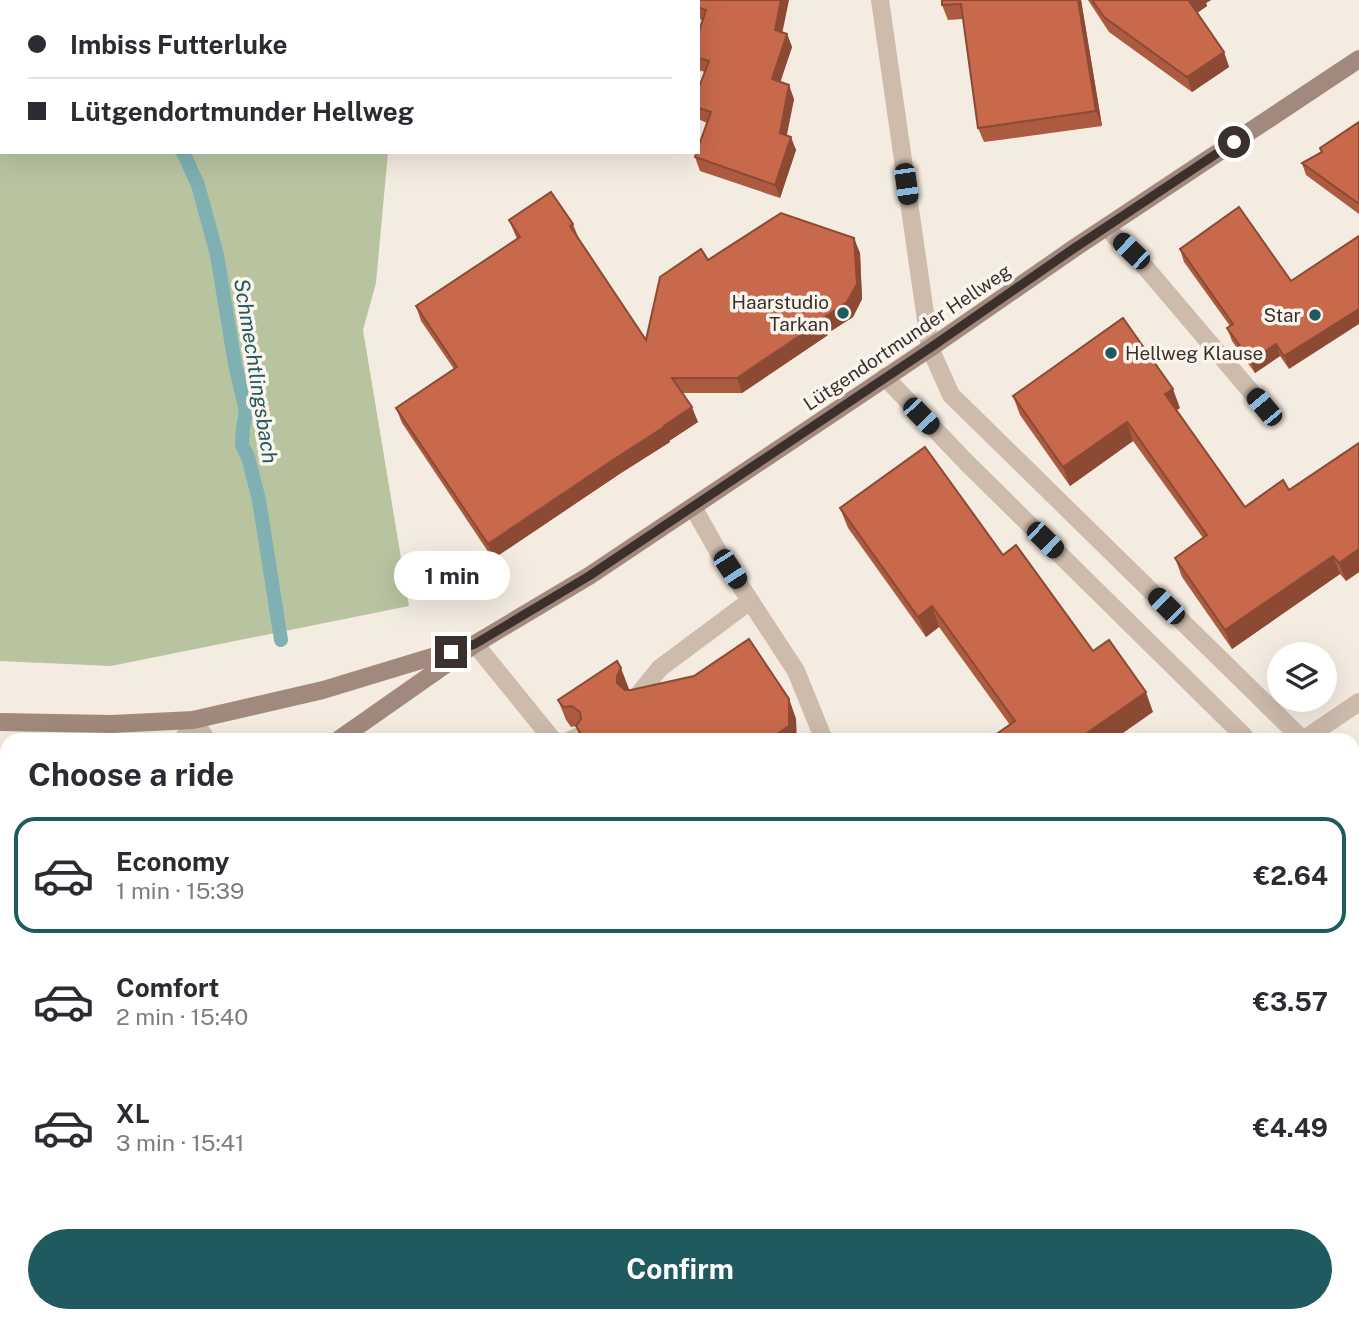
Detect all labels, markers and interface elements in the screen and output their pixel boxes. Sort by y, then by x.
text: Imbiss Futterluke [70,29,288,60]
text: Lütgendortmunder Hellweg [70,96,414,127]
route start [1218,126,1250,158]
car [893,162,920,206]
car [1109,229,1154,273]
street label: Lütgendortmunder Hellweg [799,259,1015,415]
water label: Schmechtlingsbach [229,277,283,465]
place label: Haarstudio Tarkan [732,291,829,335]
place label: Star [1263,304,1301,326]
marker: Haarstudio Tarkan [835,305,851,321]
marker: Star [1307,307,1323,323]
place label: Hellweg Klause [1125,342,1263,364]
marker: Hellweg Klause [1103,345,1119,361]
car [1243,384,1286,430]
car [899,394,944,438]
car [1023,518,1068,562]
car [710,546,751,592]
callout: 1 min [393,550,509,600]
text: 1 min [424,562,480,589]
car [1144,584,1189,628]
route end [435,636,467,668]
map controls [1267,642,1337,712]
button: layers [1267,642,1337,712]
text: Choose a ride [28,756,234,793]
icon: car [32,844,95,907]
text: Economy [116,846,229,877]
text: €2.64 [1253,860,1328,891]
text: 1 min · 15:39 [116,877,244,904]
icon: car [32,970,95,1033]
text: Comfort [116,972,219,1003]
text: €3.57 [1253,986,1328,1017]
text: 2 min · 15:40 [116,1003,248,1030]
icon: car [32,1096,95,1159]
text: XL [116,1098,150,1129]
text: €4.49 [1253,1112,1328,1143]
text: 3 min · 15:41 [116,1129,244,1156]
button: Confirm [28,1229,1332,1309]

